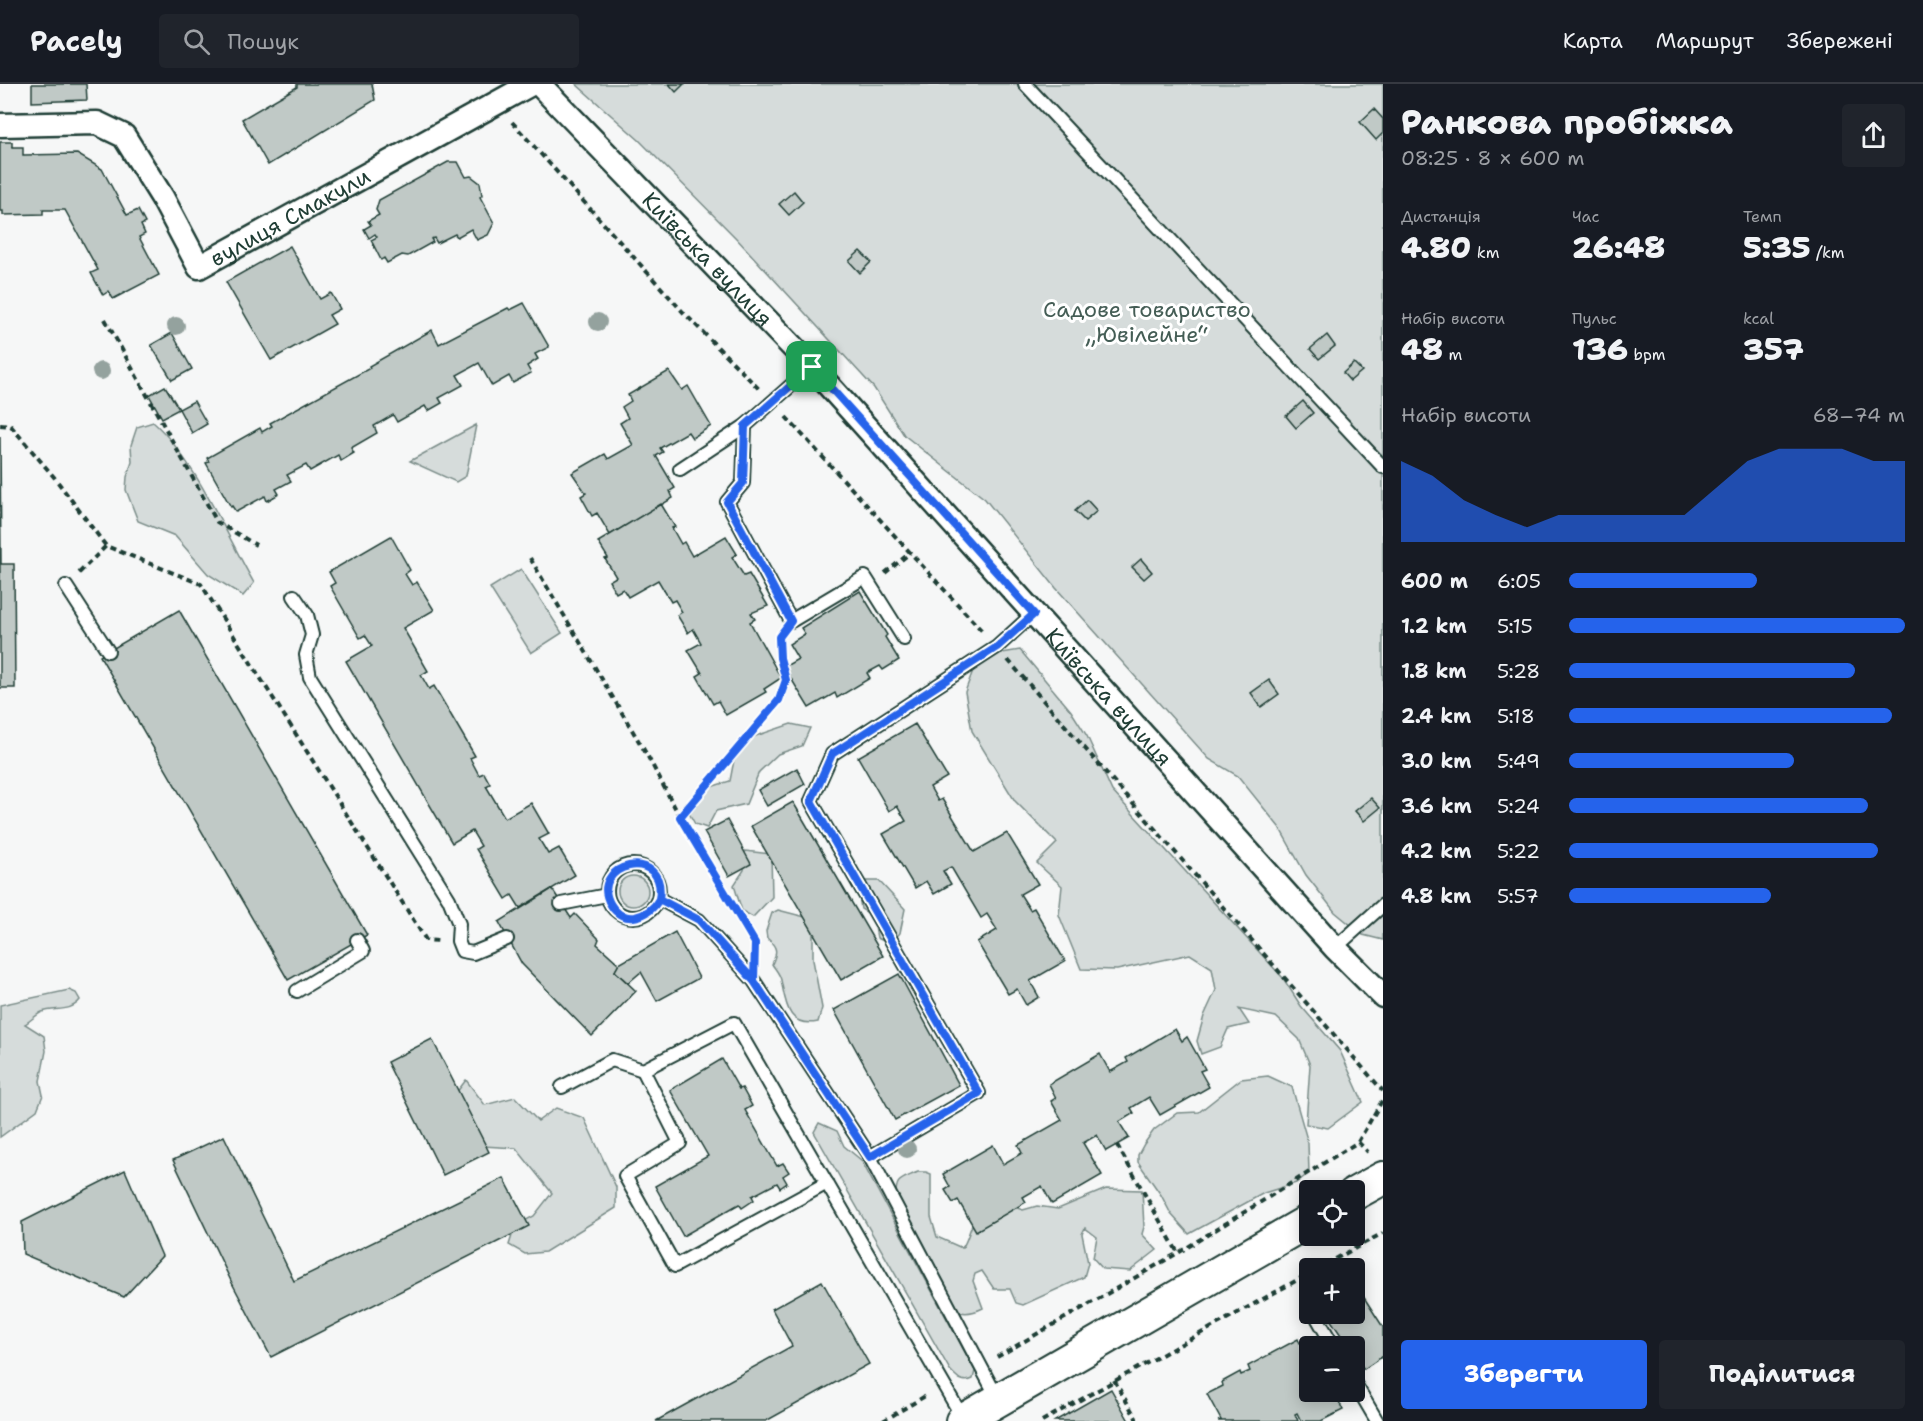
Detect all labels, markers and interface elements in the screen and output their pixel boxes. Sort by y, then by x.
search box [159,14,579,68]
text: Pacely [30,22,123,60]
icon: search [180,25,213,58]
text: Пошук [228,27,299,56]
text: Карта [1563,27,1623,55]
text: Маршрут [1656,27,1754,55]
text: Збережені [1787,27,1893,55]
text: Ранкова пробіжка [1401,100,1733,145]
button: share [1842,104,1905,167]
text: 08:25 · 8 × 600 m [1401,145,1585,171]
street label: вулиця Смакули [205,161,375,273]
street label: Київська вулиця [636,185,779,332]
text: Дистанція [1401,206,1481,227]
text: Час [1572,206,1600,227]
text: Темп [1743,206,1782,227]
text: 4.80 [1401,227,1471,268]
text: 26:48 [1572,227,1665,268]
text: 5:35 [1743,227,1811,268]
text: km [1471,242,1499,263]
text: /km [1811,242,1845,263]
park label: Садове товариство „Ювілейне“ [1043,295,1251,349]
text: Набір висоти [1401,308,1505,329]
text: Пульс [1572,308,1617,329]
text: kcal [1743,308,1774,329]
text: 48 [1401,329,1443,370]
text: 136 [1572,329,1628,370]
text: 357 [1743,329,1804,370]
pin [786,341,837,392]
text: m [1443,344,1462,365]
text: bpm [1628,344,1666,365]
icon: arrive [795,350,828,383]
text: Набір висоти [1401,402,1531,428]
text: 68–74 m [1813,402,1905,428]
text: 600 m [1401,568,1468,594]
text: 6:05 [1497,568,1541,594]
text: 1.2 km [1401,613,1467,639]
text: 5:15 [1497,613,1533,639]
street label: Київська вулиця [1039,622,1179,772]
text: 1.8 km [1401,658,1467,684]
text: 5:28 [1497,658,1540,684]
text: 2.4 km [1401,703,1471,729]
text: 5:18 [1497,703,1535,729]
text: 3.0 km [1401,748,1472,774]
text: 5:49 [1497,748,1540,774]
text: 3.6 km [1401,793,1472,819]
text: 5:24 [1497,793,1540,819]
text: 4.2 km [1401,838,1471,864]
text: 5:22 [1497,838,1540,864]
text: 4.8 km [1401,883,1471,909]
text: 5:57 [1497,883,1539,909]
map controls [1299,1180,1365,1402]
button: locate [1299,1180,1365,1246]
button: + [1299,1258,1365,1324]
button: − [1299,1336,1365,1402]
button: Зберегти [1401,1340,1647,1409]
button: Поділитися [1659,1340,1905,1409]

